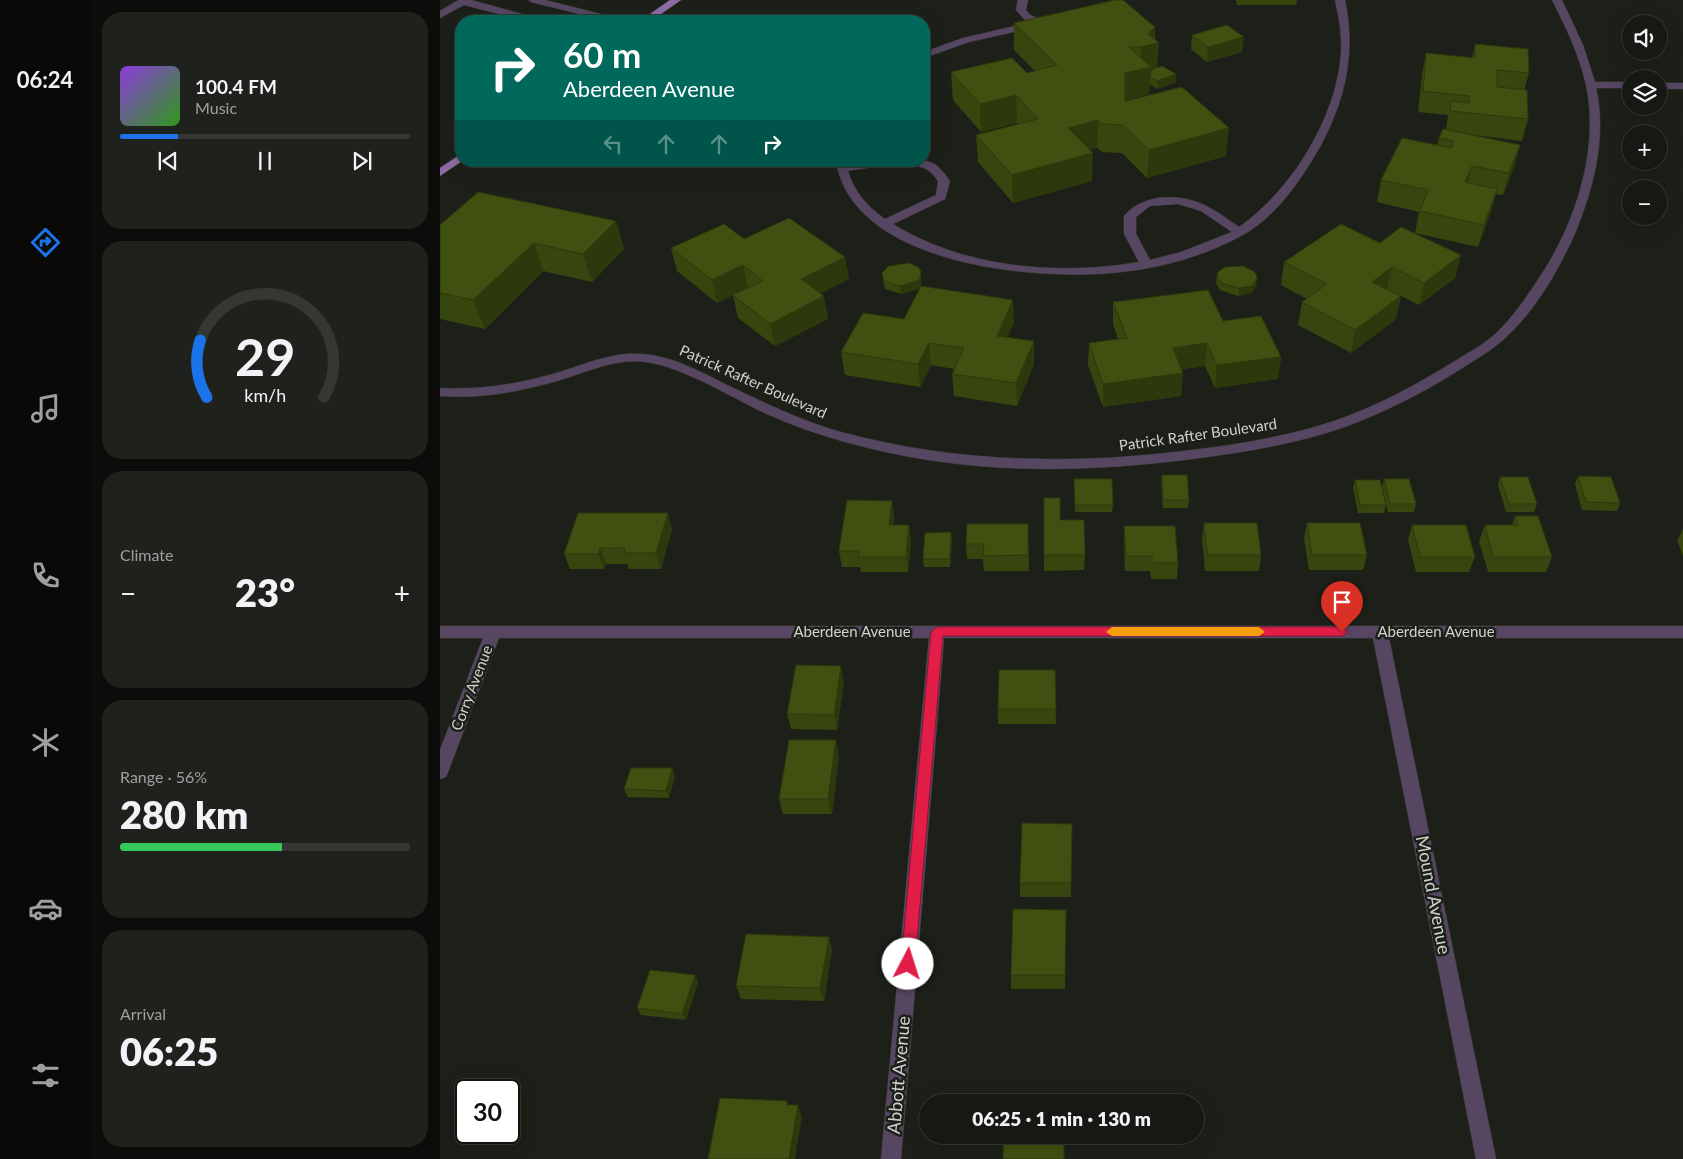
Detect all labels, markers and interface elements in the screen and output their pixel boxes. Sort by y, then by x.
map controls [1622,15,1667,225]
button: sound [1622,15,1667,60]
text: 60 m [563,33,641,75]
icon: right [480,35,545,100]
text: 06:24 [17,66,73,93]
button: layers [1622,70,1667,115]
text: 100.4 FM [195,75,277,98]
text: Aberdeen Avenue [563,75,735,102]
text: Music [195,98,237,117]
button: + [1622,125,1667,170]
icon: left [599,130,627,158]
icon: ahead [652,130,680,158]
icon: ahead [705,130,733,158]
icon: right [758,130,786,158]
icon: previous [154,147,182,175]
icon: pause [251,147,279,175]
icon: next [348,147,376,175]
button: − [1622,180,1667,225]
icon: directions [28,225,63,260]
text: 29 [235,325,295,387]
street label: Patrick Rafter Boulevard [677,340,830,422]
text: km/h [244,384,286,406]
icon: music [28,391,63,426]
street label: Patrick Rafter Boulevard [1118,414,1278,454]
text: Climate [120,545,173,564]
icon: phone [28,558,63,593]
text: 23° [235,569,295,615]
text: − [120,576,136,610]
text: + [394,576,410,610]
pin [1321,581,1363,632]
icon: arrive [1328,588,1356,616]
street label: Aberdeen Avenue [793,622,911,640]
street label: Aberdeen Avenue [1377,622,1495,640]
street label: Corry Avenue [447,642,496,733]
icon: climate [28,725,63,760]
text: Range · 56% [120,767,207,786]
text: 280 km [120,791,248,837]
street label: Mound Avenue [1412,834,1456,956]
icon: car [28,891,63,926]
position arrow [881,937,933,989]
text: Arrival [120,1004,166,1023]
street label: Abbott Avenue [882,1015,914,1135]
text: 06:25 [120,1028,218,1074]
icon: filters [28,1058,63,1093]
speed limit sign: 30 [455,1079,520,1144]
text: 06:25 · 1 min · 130 m [972,1107,1151,1130]

